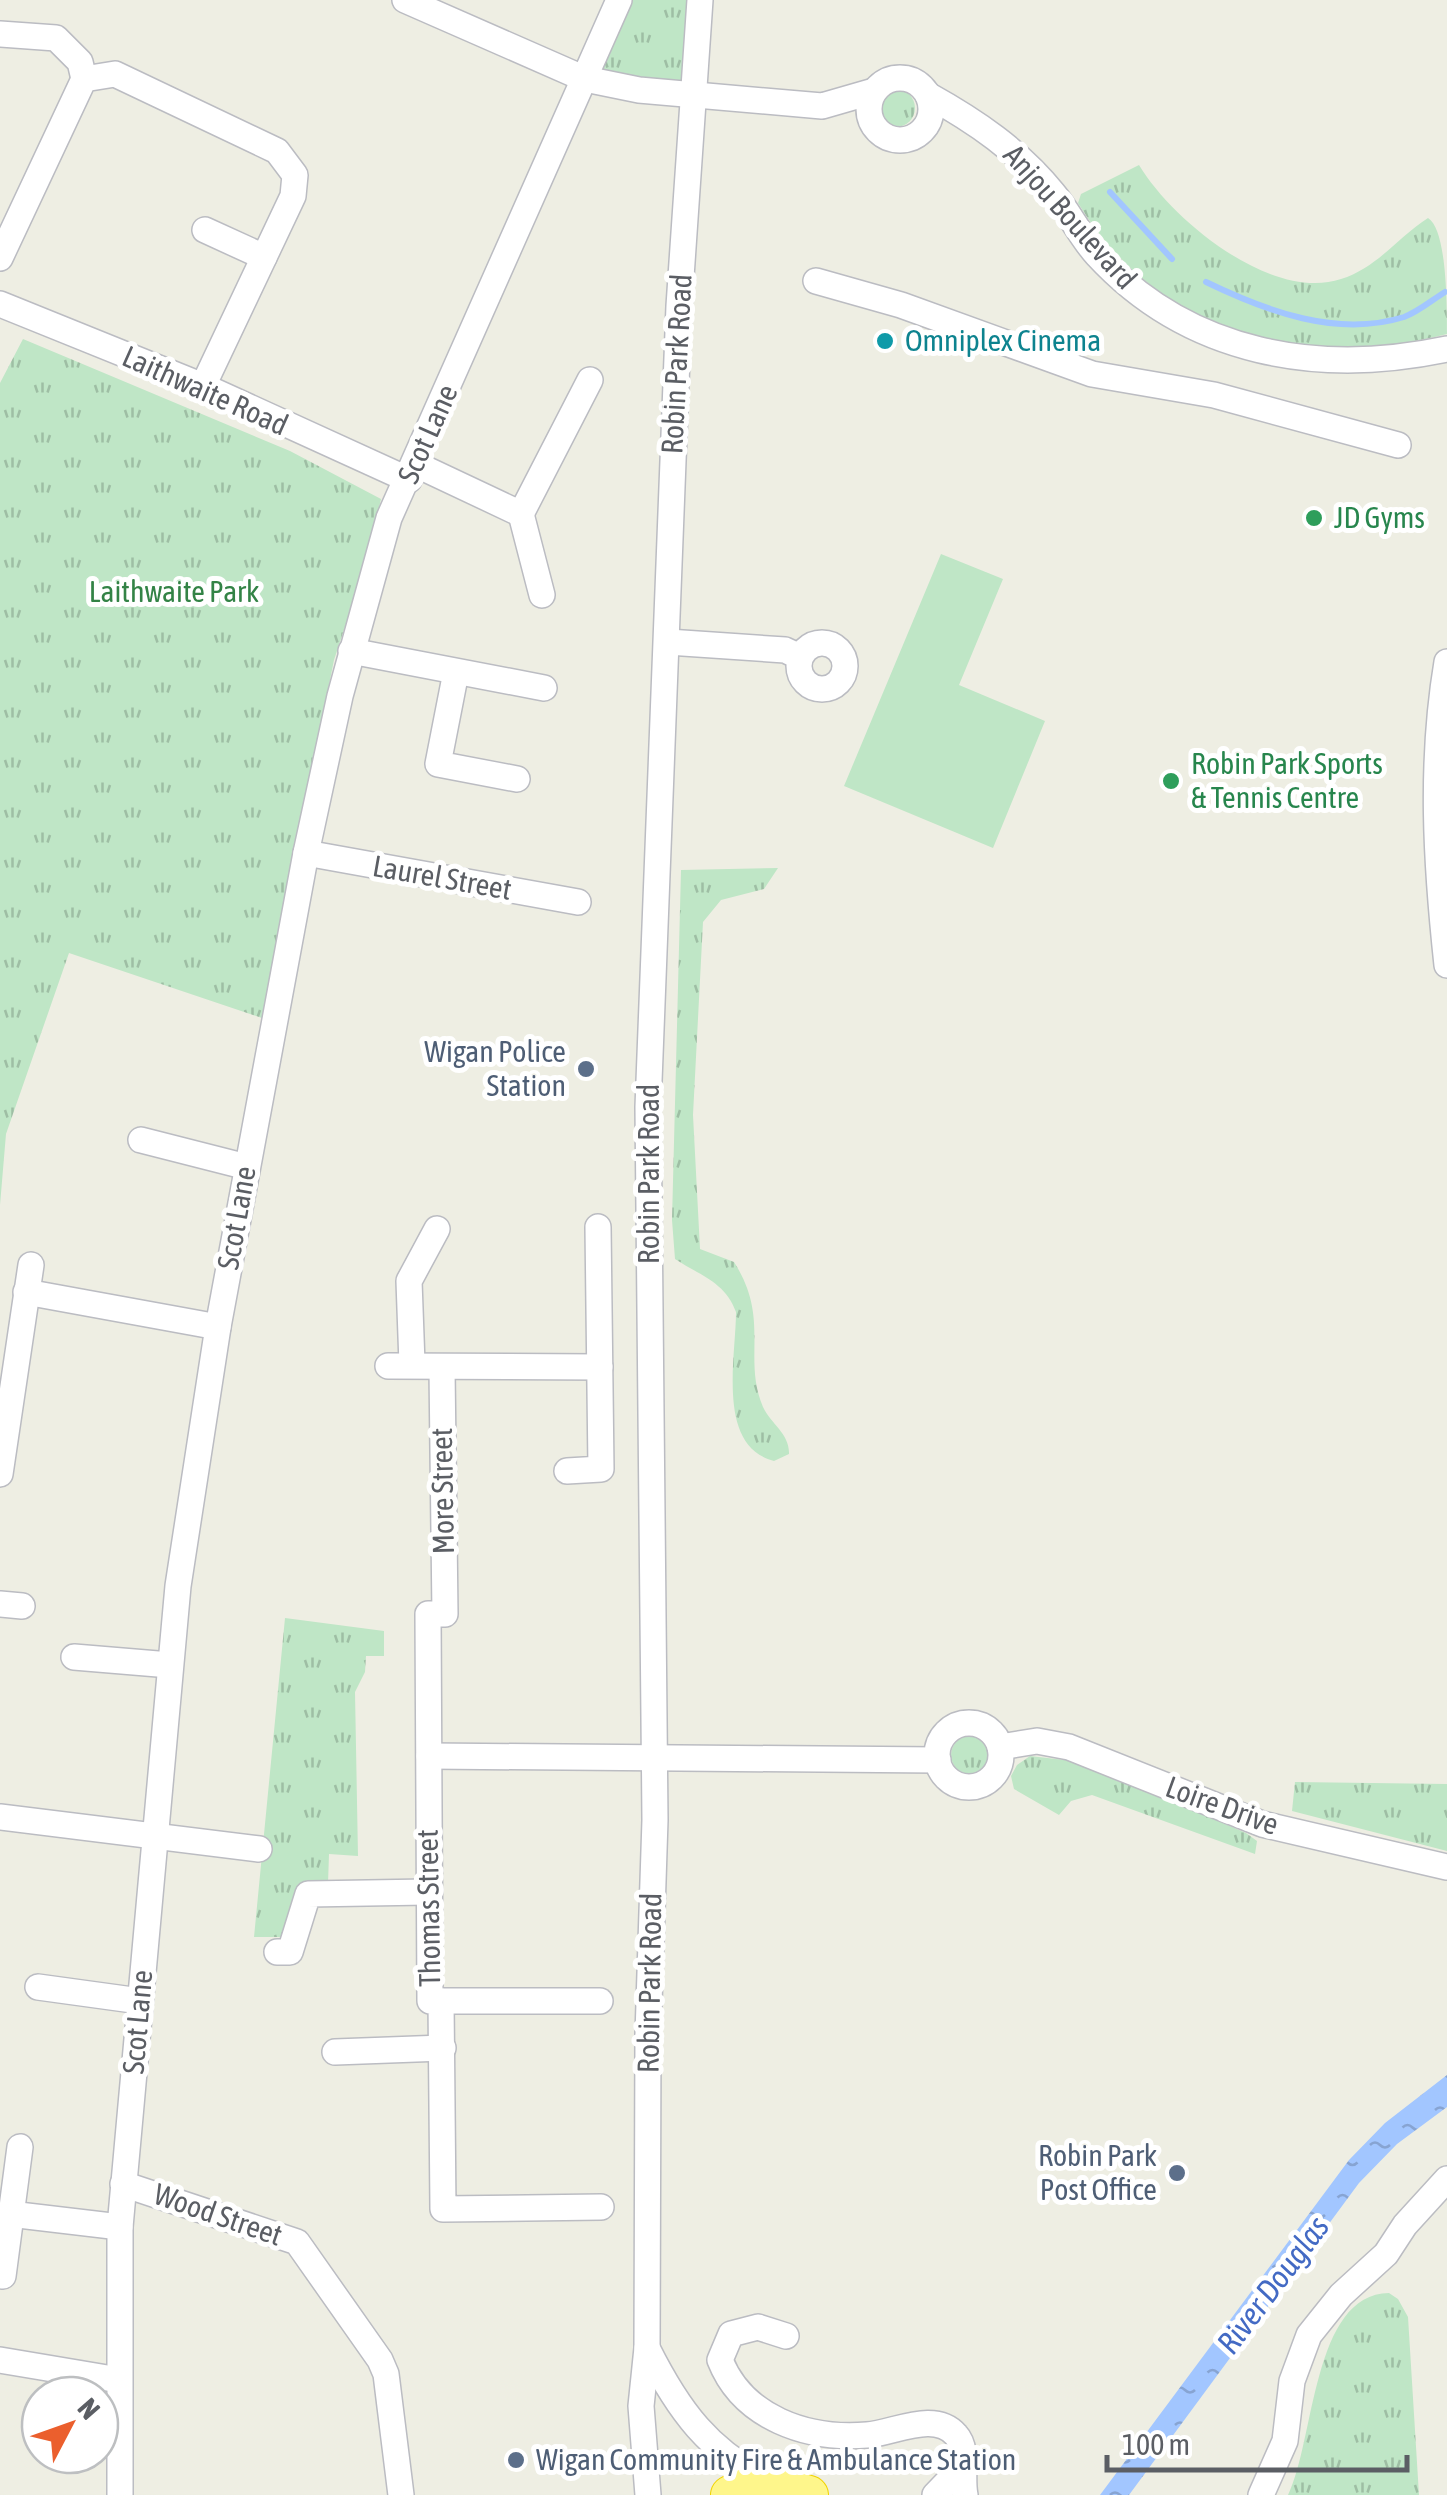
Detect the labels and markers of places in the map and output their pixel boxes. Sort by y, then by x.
place label: Omniplex Cinema [905,323,1101,357]
marker: Omniplex Cinema [874,330,896,352]
place label: JD Gyms [1334,500,1425,534]
marker: JD Gyms [1303,507,1325,529]
place label: Robin Park Sports & Tennis Centre [1191,746,1383,814]
marker: Robin Park Sports & Tennis Centre [1160,770,1182,792]
place label: Wigan Police Station [424,1034,566,1102]
marker: Wigan Police Station [575,1058,597,1080]
place label: Robin Park Post Office [1038,2138,1157,2206]
marker: Robin Park Post Office [1166,2162,1188,2184]
place label: Wigan Community Fire & Ambulance Station [536,2442,1016,2476]
marker: Wigan Community Fire & Ambulance Station [505,2449,527,2471]

